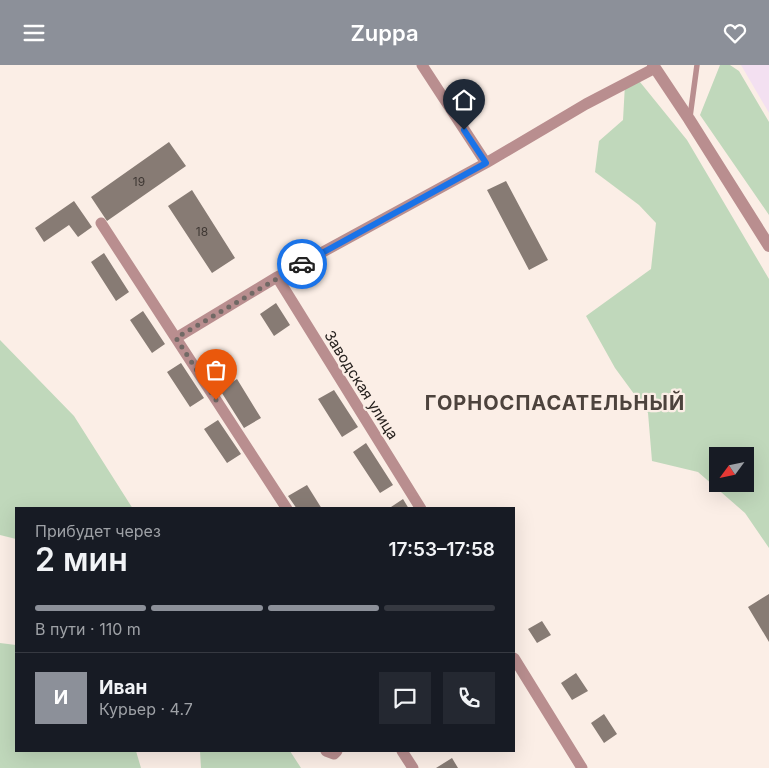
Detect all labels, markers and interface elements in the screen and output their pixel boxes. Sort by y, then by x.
icon: menu [20,19,48,47]
icon: heart [721,19,749,47]
text: Zuppa [350,20,419,46]
pin [443,79,485,130]
icon: home [450,86,478,114]
house number: 19 [133,174,145,189]
house number: 18 [196,224,208,239]
courier [277,239,327,289]
icon: car [288,250,316,278]
street label: Заводская улица [320,327,403,443]
pin [195,349,237,400]
icon: bag [202,356,230,384]
district label: ГОРНОСПАСАТЕЛЬНЫЙ [425,390,685,415]
north arrow [709,447,754,493]
map controls [709,447,754,492]
text: Прибудет через [35,521,161,541]
text: 17:53–17:58 [389,538,495,561]
text: 2 мин [35,540,128,579]
text: В пути · 110 m [35,619,141,639]
button: chat [379,672,431,724]
button: phone [443,672,495,724]
text: Иван [99,676,147,699]
text: И [54,686,68,709]
text: Курьер · 4.7 [99,699,193,719]

